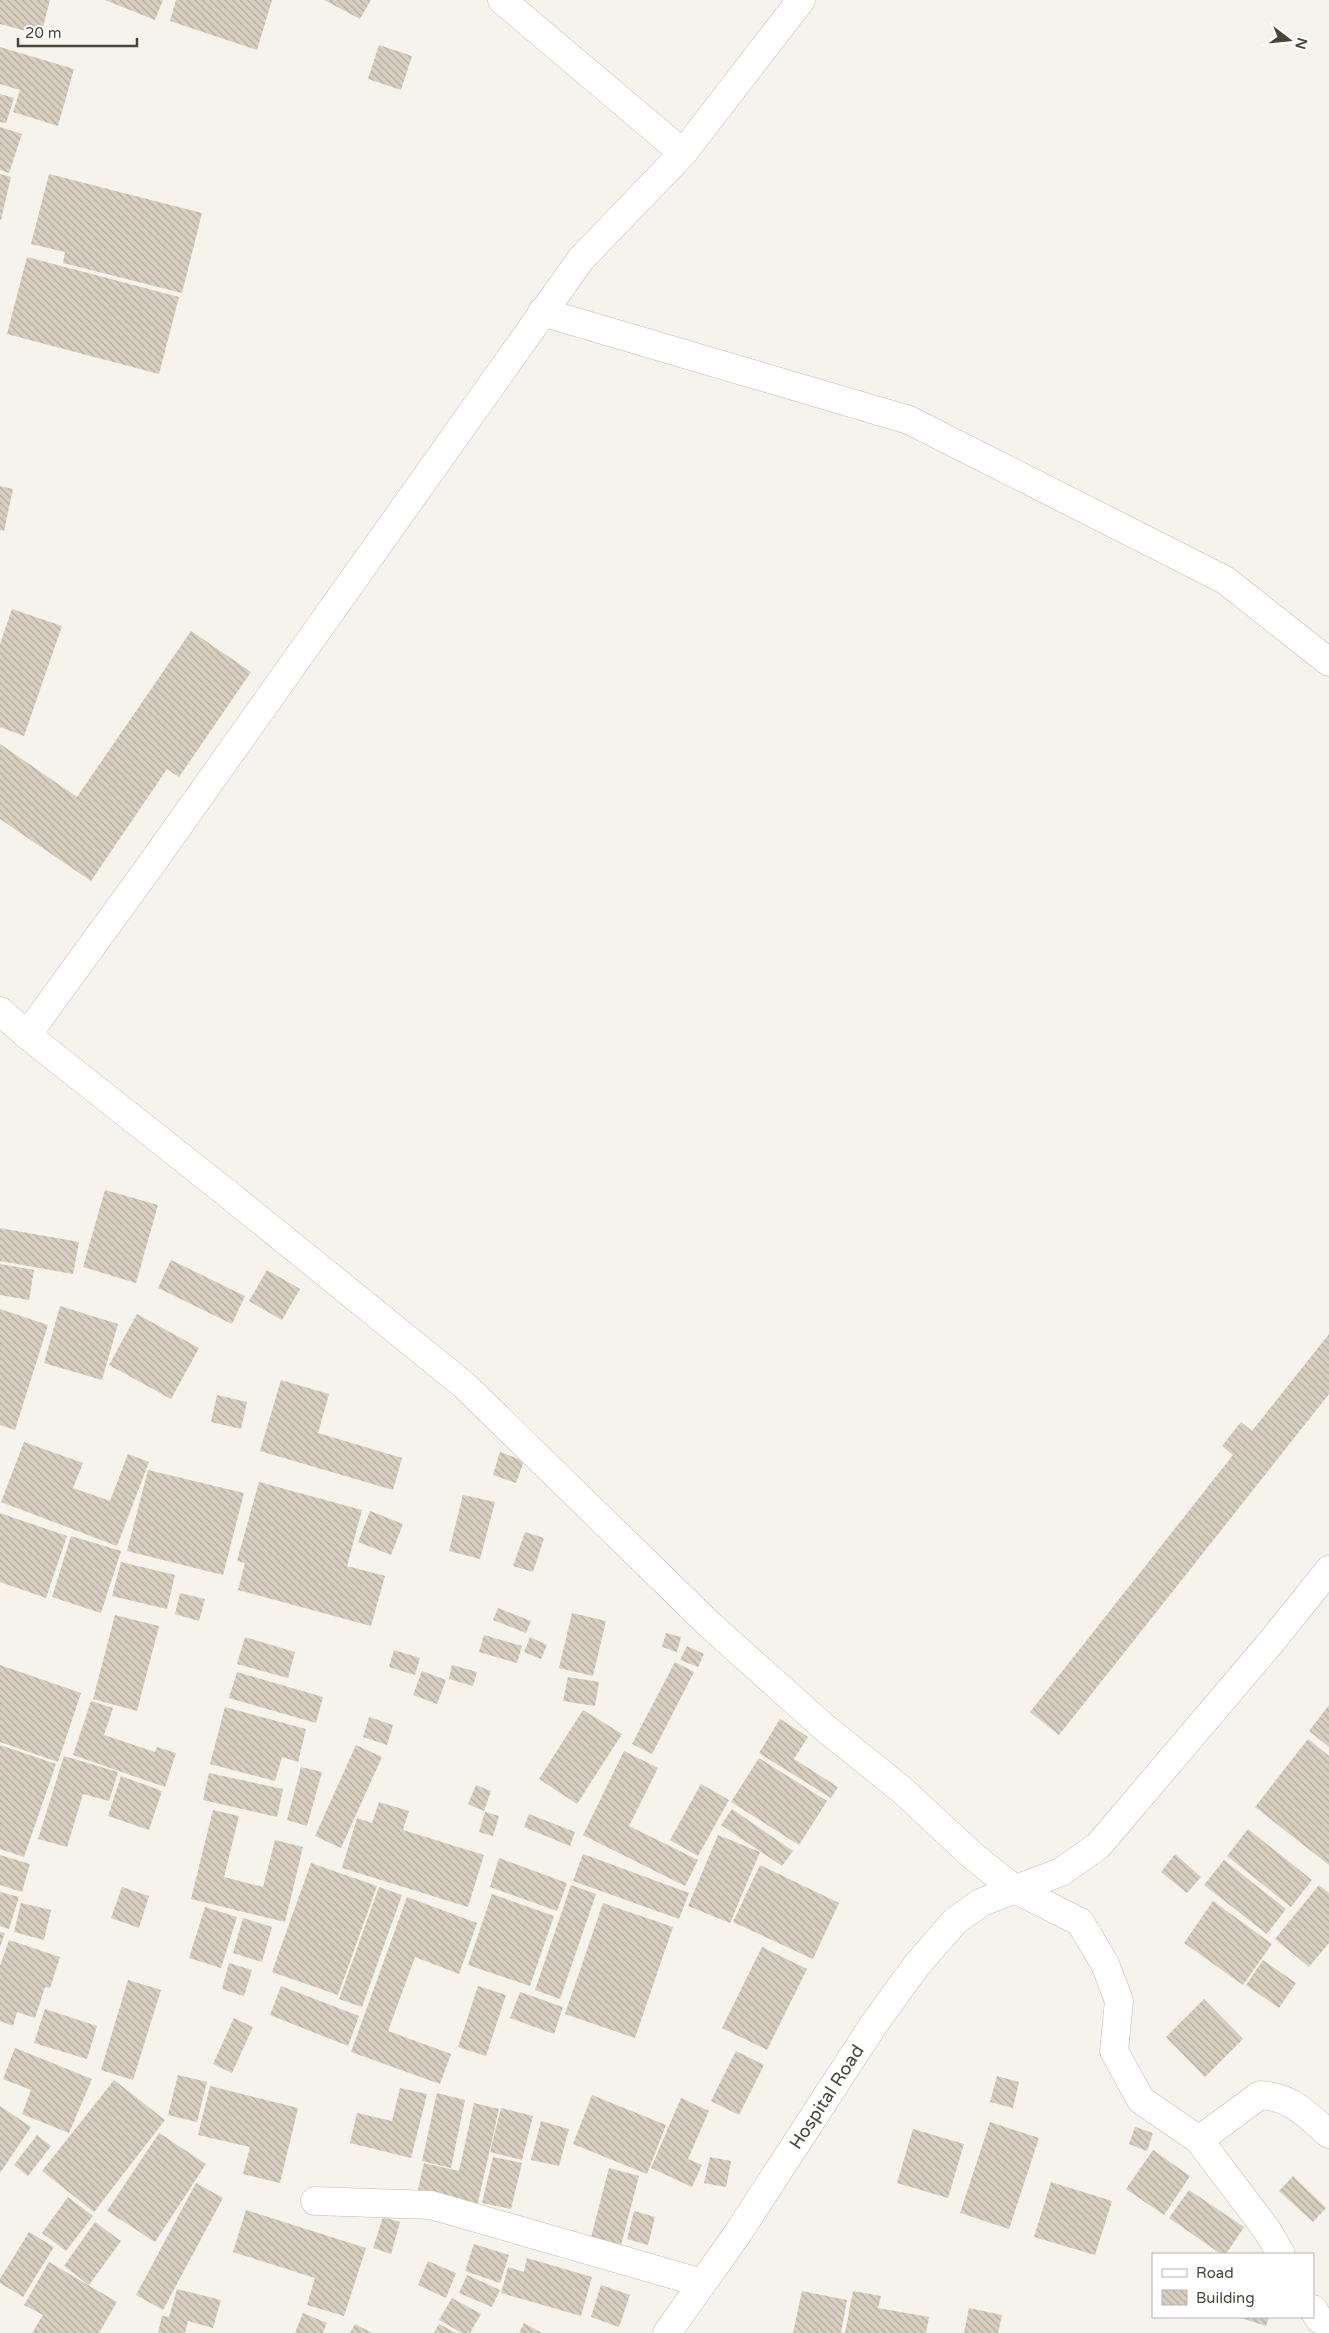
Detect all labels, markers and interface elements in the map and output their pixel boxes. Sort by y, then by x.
scale bar [18,15,136,47]
north arrow [1264,15,1314,65]
text: 20 m [25,24,62,42]
text: N [1291,36,1311,51]
street label: Hospital Road [785,2041,869,2153]
legend [1152,2253,1314,2318]
text: Road [1196,2264,1234,2282]
text: Building [1196,2289,1255,2307]

